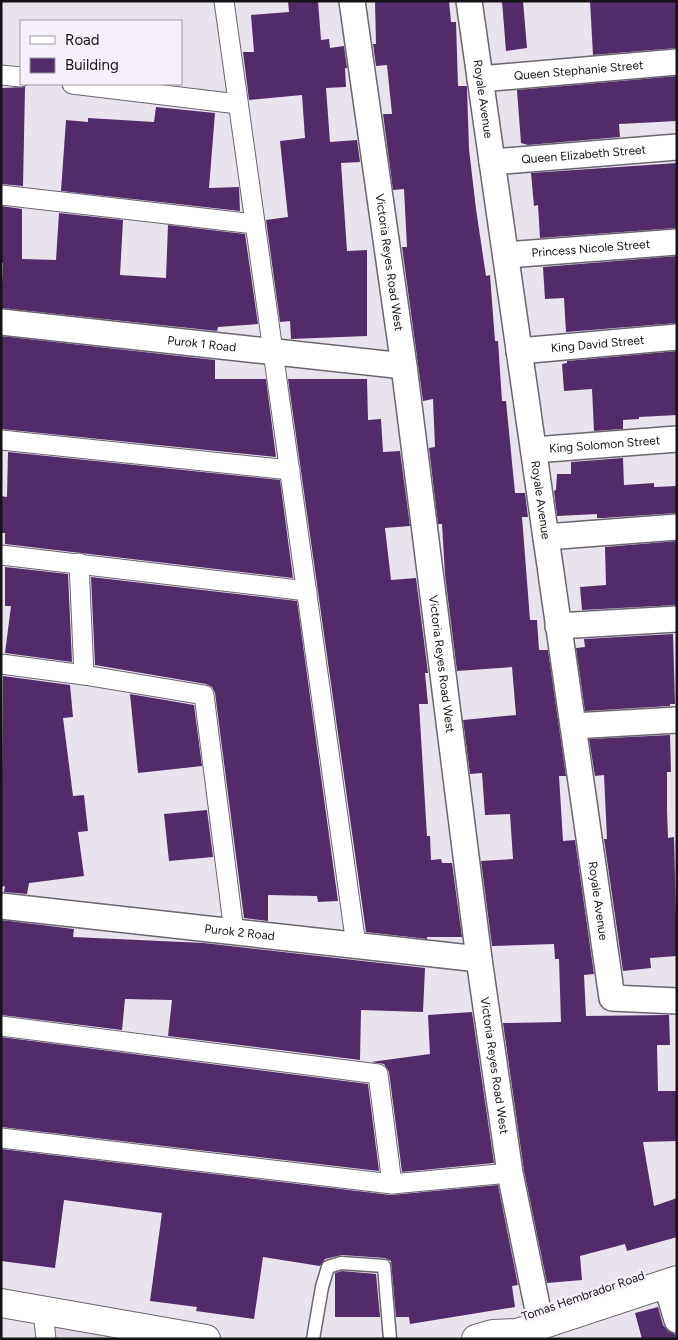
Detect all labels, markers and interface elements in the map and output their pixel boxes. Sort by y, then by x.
legend [20,20,182,85]
text: Road [65,31,100,49]
text: Building [65,56,119,74]
street label: Queen Stephanie Street [513,58,644,83]
street label: Royale Avenue [470,59,496,140]
street label: Queen Elizabeth Street [521,143,647,167]
street label: Victoria Reyes Road West [373,193,406,332]
street label: Princess Nicole Street [531,237,651,260]
street label: Purok 1 Road [167,333,237,355]
street label: King David Street [550,333,646,355]
street label: King Solomon Street [549,433,661,456]
street label: Royale Avenue [528,460,553,541]
street label: Victoria Reyes Road West [426,594,457,734]
street label: Royale Avenue [585,860,611,942]
street label: Purok 2 Road [204,922,275,943]
street label: Victoria Reyes Road West [478,996,511,1136]
street label: Tomas Hembrador Road [520,1268,646,1324]

